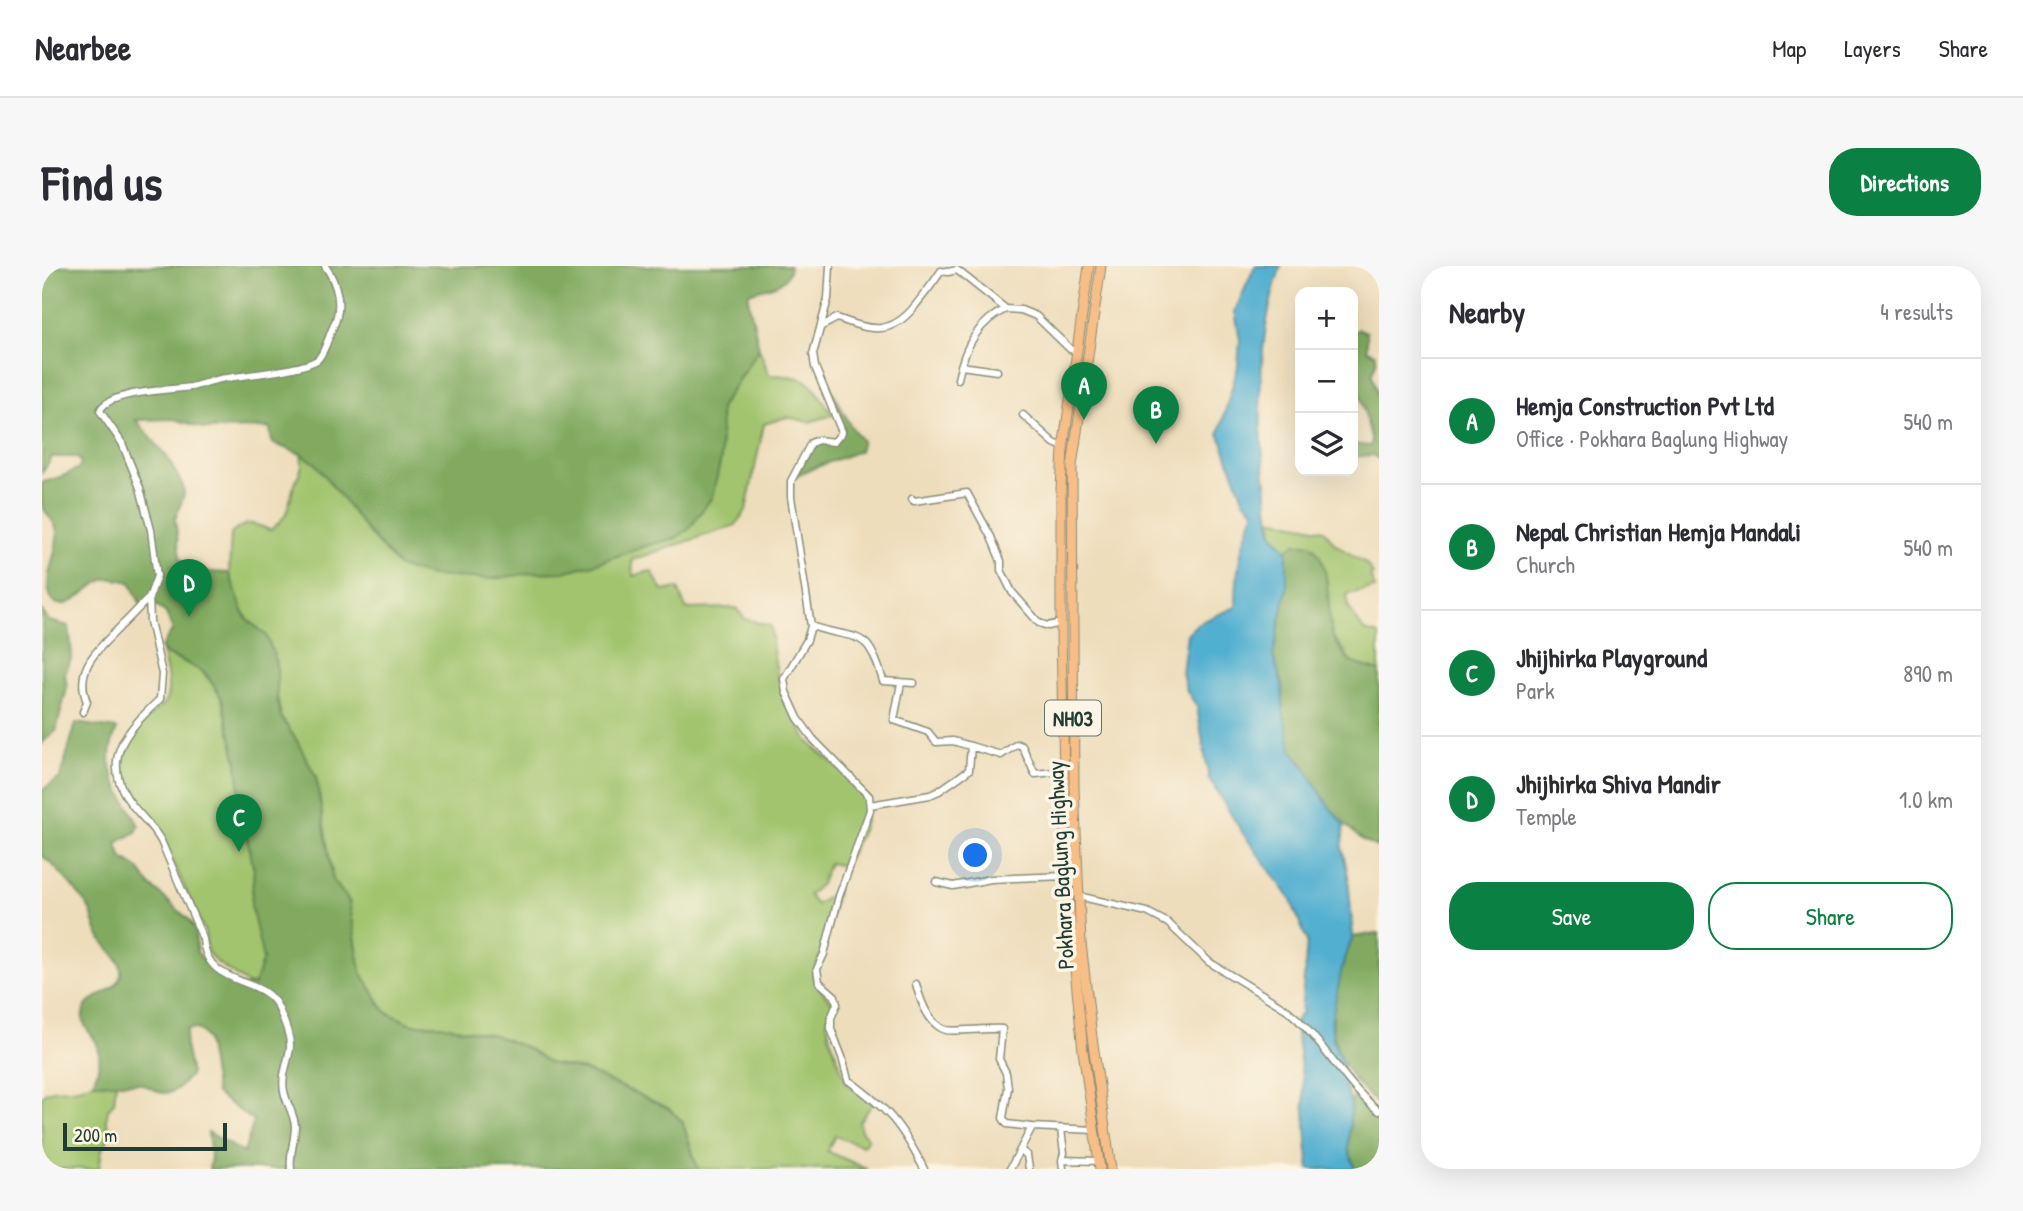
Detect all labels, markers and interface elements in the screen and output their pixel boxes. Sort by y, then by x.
text: Nearbee [35,26,131,70]
text: Map [1772,32,1806,64]
text: Layers [1844,32,1901,64]
text: Share [1939,32,1988,64]
button: Directions [1829,148,1981,216]
text: Find us [42,149,162,215]
map controls [1295,287,1358,476]
button: + [1295,287,1358,350]
text: Nearby [1449,292,1525,332]
text: 4 results [1880,296,1953,327]
button: − [1295,350,1358,413]
pin: A [1061,362,1107,420]
pin: B [1133,386,1179,444]
text: Hemja Construction Pvt Ltd [1516,388,1774,423]
text: A [1466,406,1478,437]
text: 540 m [1903,406,1953,437]
button: layers [1295,413,1358,476]
text: Office · Pokhara Baglung Highway [1516,423,1788,454]
text: Nepal Christian Hemja Mandali [1516,514,1801,549]
text: B [1466,532,1478,563]
text: 540 m [1903,532,1953,563]
text: Church [1516,549,1575,580]
pin: D [166,559,212,617]
text: Jhijhirka Playground [1516,640,1707,675]
text: C [1466,658,1478,689]
text: 890 m [1903,658,1953,689]
text: Park [1516,675,1554,706]
road number: NH03 [1045,700,1101,736]
street label: Pokhara Baglung Highway [1039,760,1081,970]
text: Jhijhirka Shiva Mandir [1516,766,1721,801]
text: D [1467,784,1477,815]
text: 1.0 km [1899,784,1953,815]
pin: C [216,794,262,852]
text: Temple [1516,801,1577,832]
your location [958,838,992,872]
button: Save [1449,882,1694,950]
button: Share [1708,882,1953,950]
scale bar [63,1120,228,1152]
text: 200 m [74,1122,117,1148]

